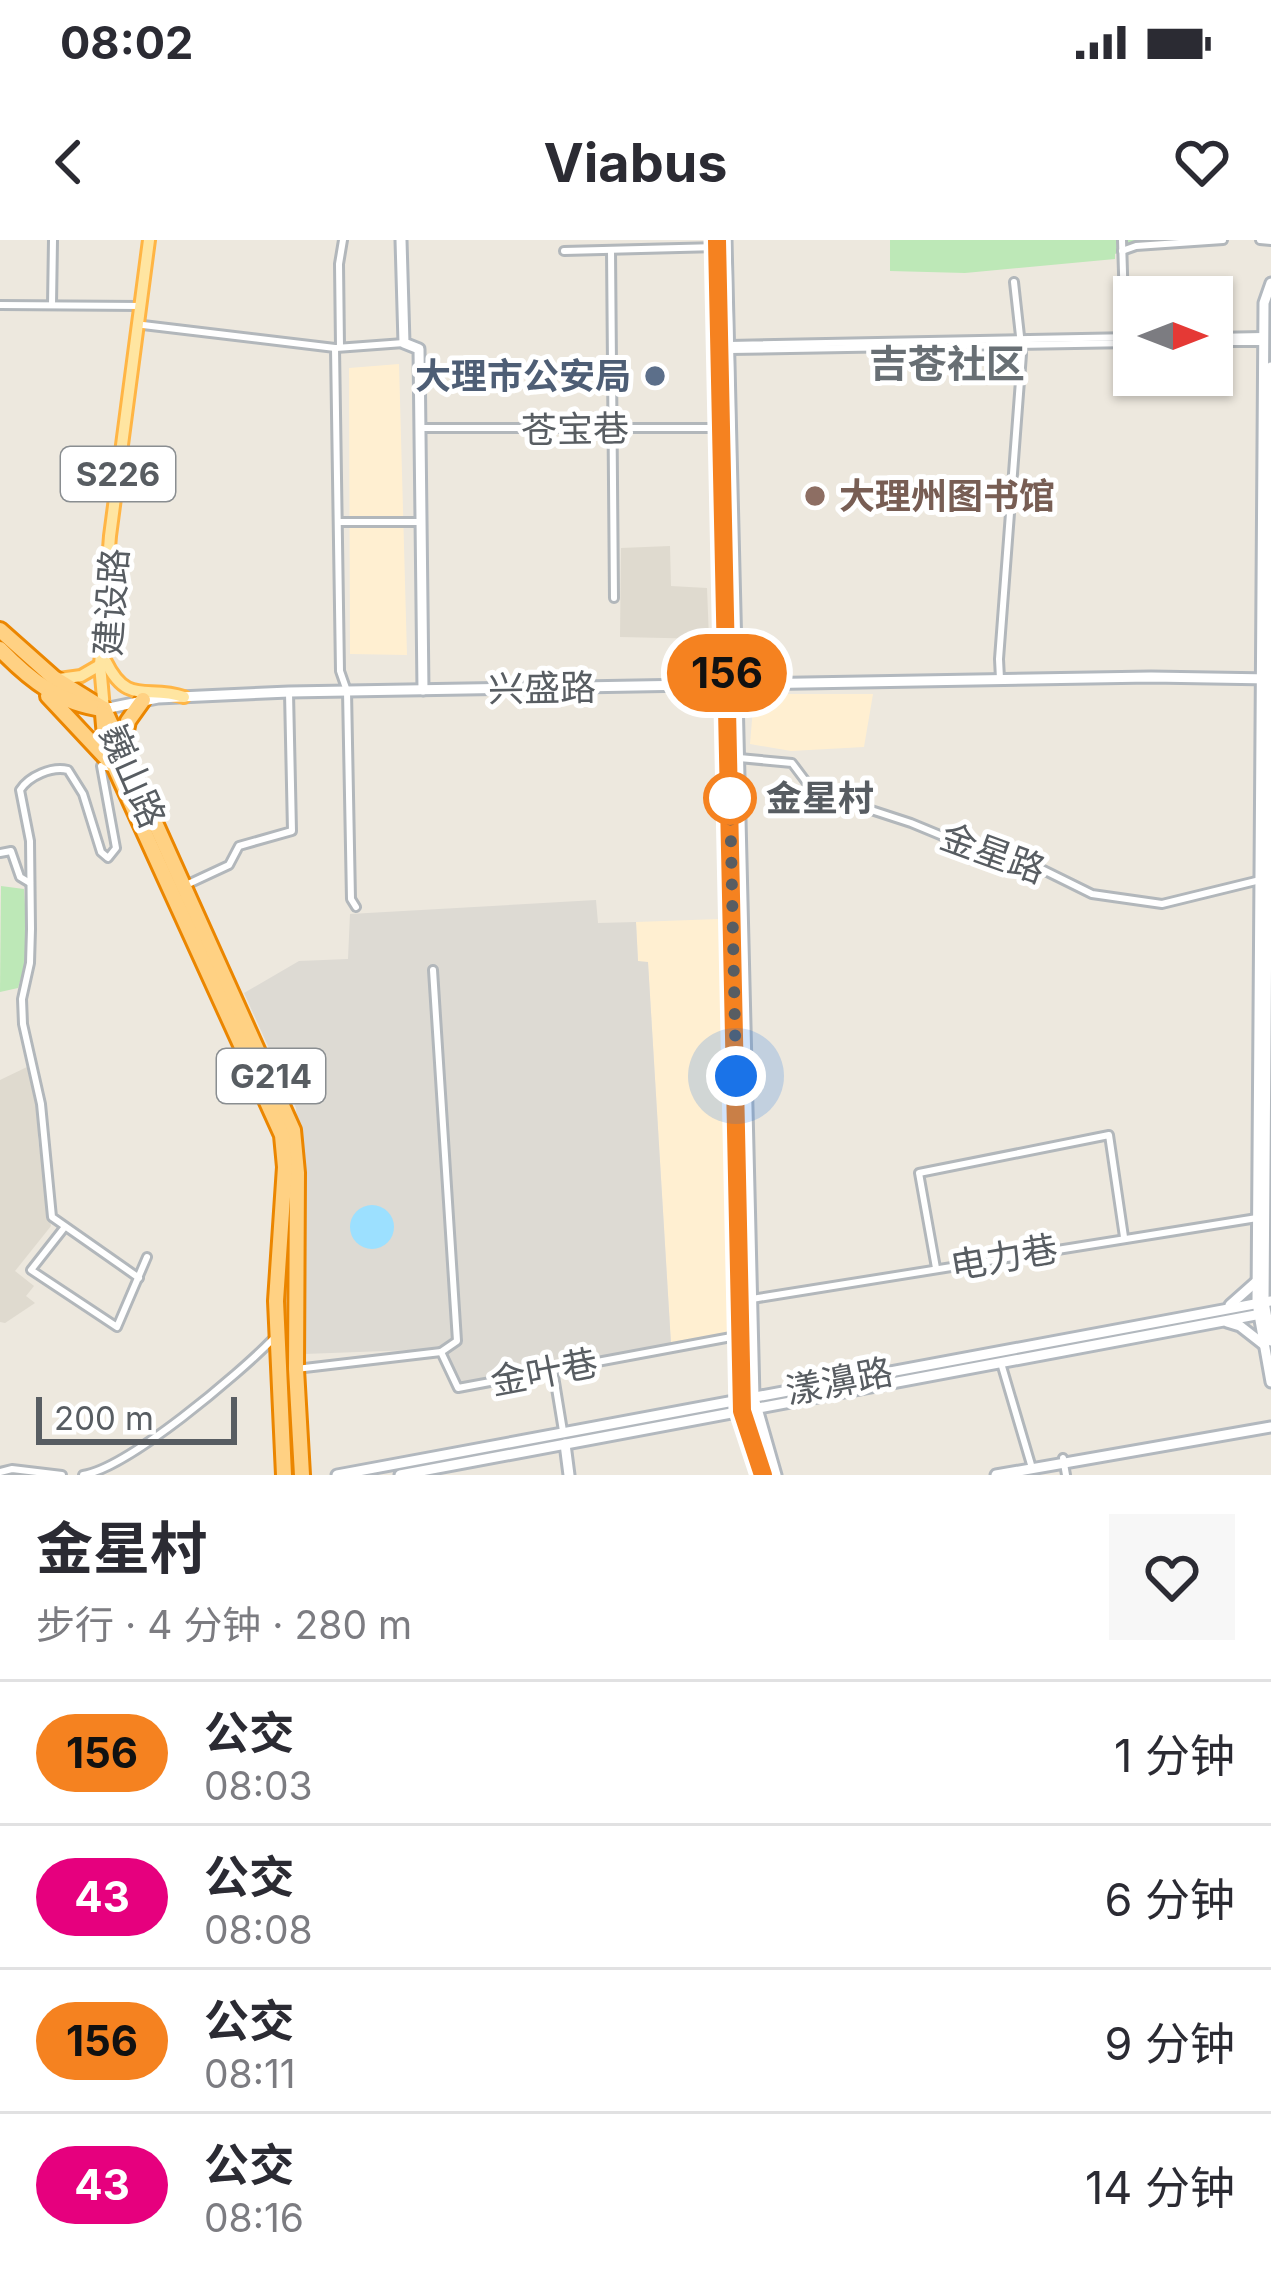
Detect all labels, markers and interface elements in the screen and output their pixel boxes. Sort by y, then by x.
text: 08:02 [60,15,193,70]
icon: back [36,129,102,195]
icon: heart [1169,129,1235,195]
text: Viabus [543,130,728,195]
north arrow [1113,276,1233,396]
map controls [1113,276,1233,396]
district label: 吉苍社区 [869,340,1025,387]
place label: 大理市公安局 [415,354,631,398]
marker: 大理市公安局 [642,363,668,389]
street label: 苍宝巷 [521,406,629,452]
road number: S226 [61,447,175,501]
place label: 大理州图书馆 [839,474,1055,518]
marker: 大理州图书馆 [802,483,828,509]
street label: 建设路 [85,547,137,657]
line badge: 156 [658,634,796,712]
text: 156 [691,647,763,698]
street label: 兴盛路 [488,665,596,711]
street label: 巍山路 [91,718,175,834]
marker: 金星村 [705,773,755,823]
place label: 金星村 [766,776,874,820]
street label: 金星路 [935,814,1051,892]
your location [706,1046,766,1106]
road number: G214 [217,1049,325,1103]
street label: 电力巷 [947,1226,1061,1288]
street label: 金叶巷 [487,1340,601,1404]
street label: 漾濞路 [782,1349,896,1413]
scale bar [36,1391,237,1444]
text: 200 m [54,1398,154,1438]
text: 金星村 [36,1514,207,1583]
button: heart [1109,1514,1235,1640]
text: 步行 · 4 分钟 · 280 m [36,1601,412,1648]
text: 公交 [204,1705,294,1760]
text: 156 [66,1727,138,1778]
text: 1 分钟 [1114,1728,1235,1783]
text: 08:03 [204,1762,313,1809]
text: 公交 [204,1849,294,1904]
text: 43 [74,1871,130,1922]
text: 6 分钟 [1104,1872,1235,1927]
text: 08:08 [204,1906,313,1953]
text: 公交 [204,1993,294,2048]
text: 156 [66,2015,138,2066]
text: 9 分钟 [1104,2016,1235,2071]
text: 08:11 [204,2050,296,2097]
text: 公交 [204,2137,294,2192]
text: 43 [74,2159,130,2210]
text: 14 分钟 [1085,2160,1235,2215]
text: 08:16 [204,2194,304,2241]

